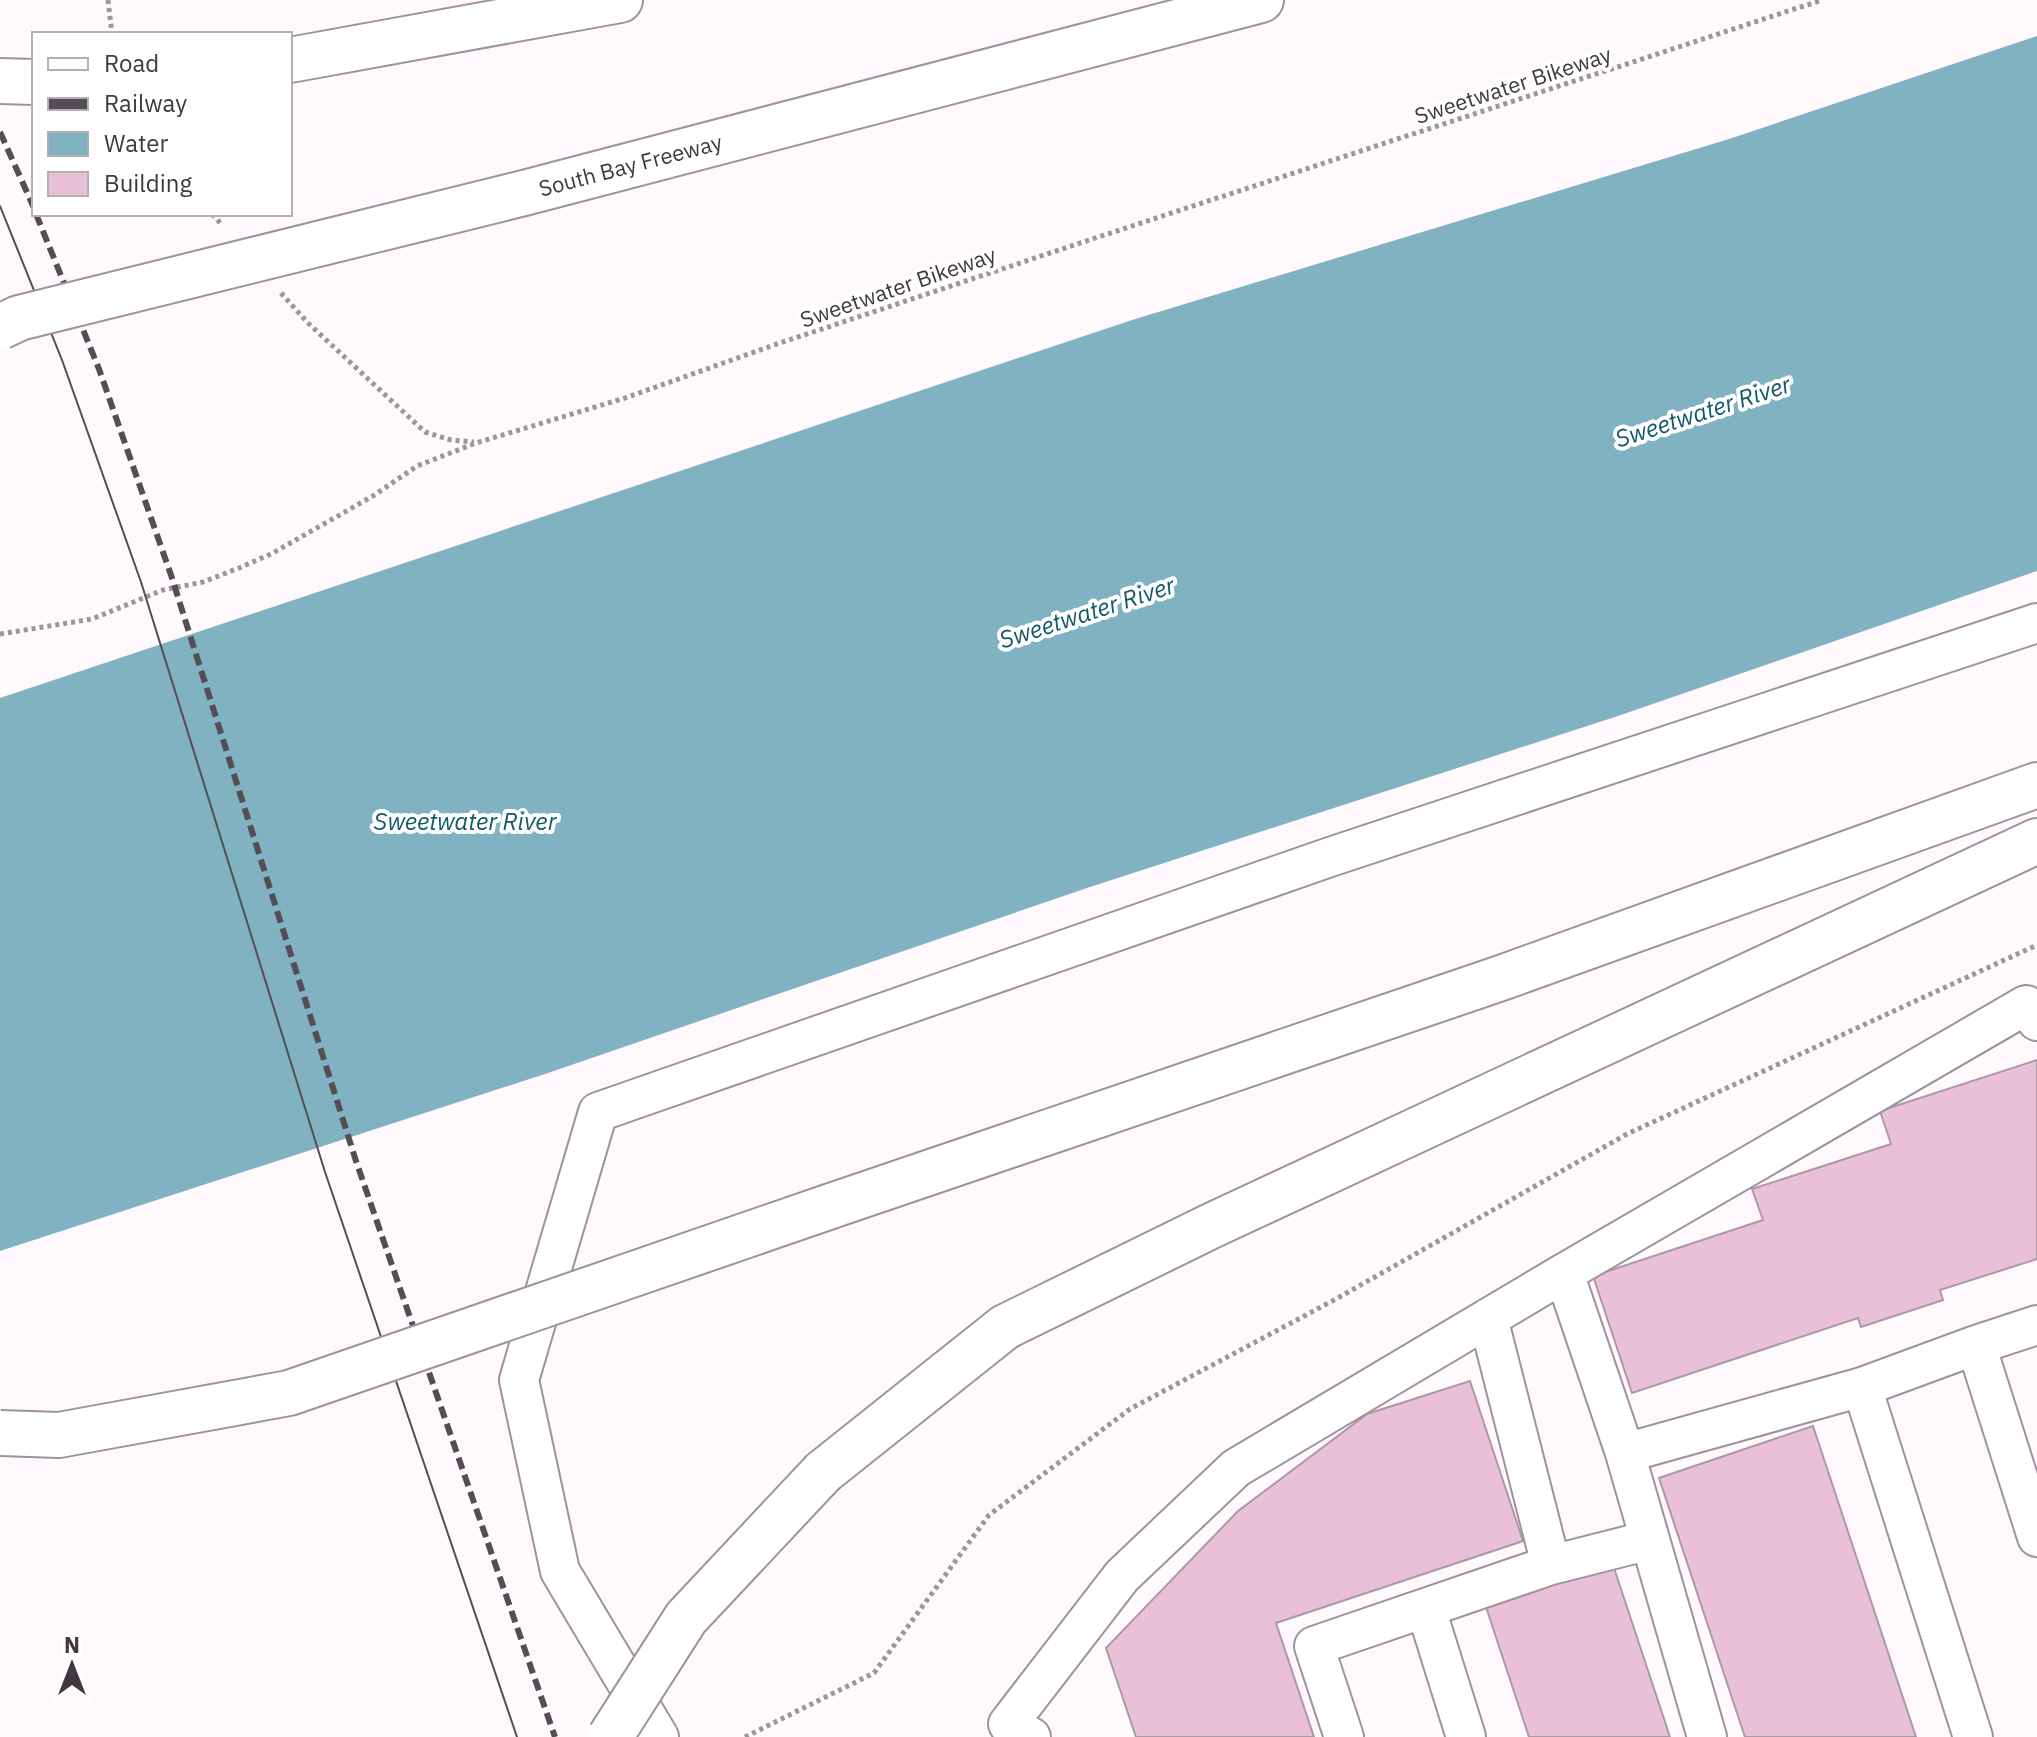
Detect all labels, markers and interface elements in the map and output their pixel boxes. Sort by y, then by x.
legend [32,32,292,216]
street label: Sweetwater Bikeway [1411,39,1615,130]
text: Road [104,47,159,79]
text: Railway [104,87,187,119]
text: Water [104,127,168,159]
street label: South Bay Freeway [535,127,725,203]
text: Building [104,167,192,199]
street label: Sweetwater Bikeway [796,239,1000,334]
water label: Sweetwater River [1611,367,1796,455]
water label: Sweetwater River [995,568,1180,656]
water label: Sweetwater River [374,805,558,837]
north arrow [32,1625,112,1705]
text: N [64,1630,80,1659]

